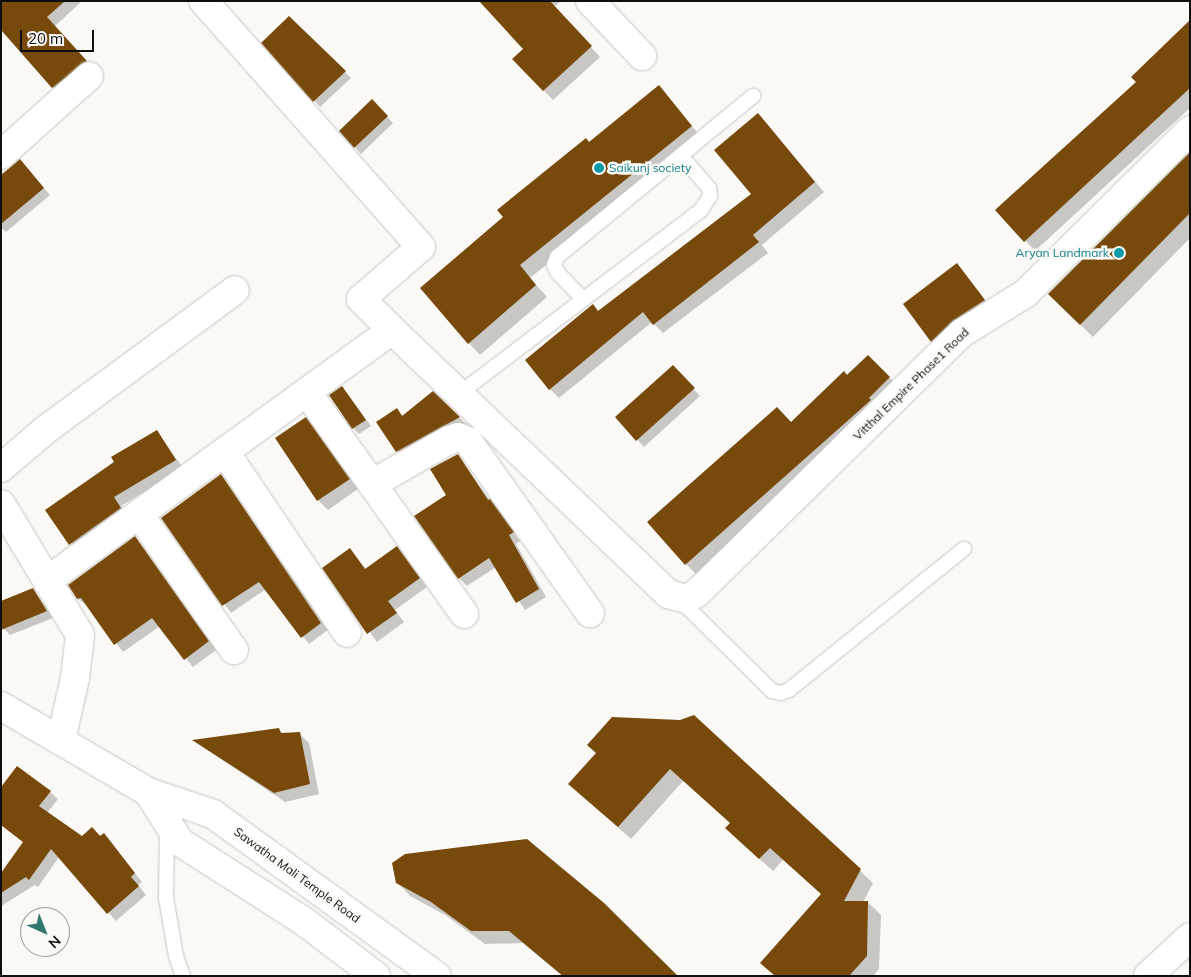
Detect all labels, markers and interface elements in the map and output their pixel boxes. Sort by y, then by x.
scale bar [22,20,96,52]
text: 20 m [28,29,63,48]
place label: Saikunj society [609,161,691,175]
marker: Saikunj society [593,162,605,174]
place label: Aryan Landmark [1016,246,1109,260]
marker: Aryan Landmark [1113,247,1125,259]
street label: Vitthal Empire Phase1 Road [850,325,972,443]
street label: Sawatha Mali Temple Road [231,824,363,926]
north arrow [20,907,70,957]
text: N [45,932,65,952]

